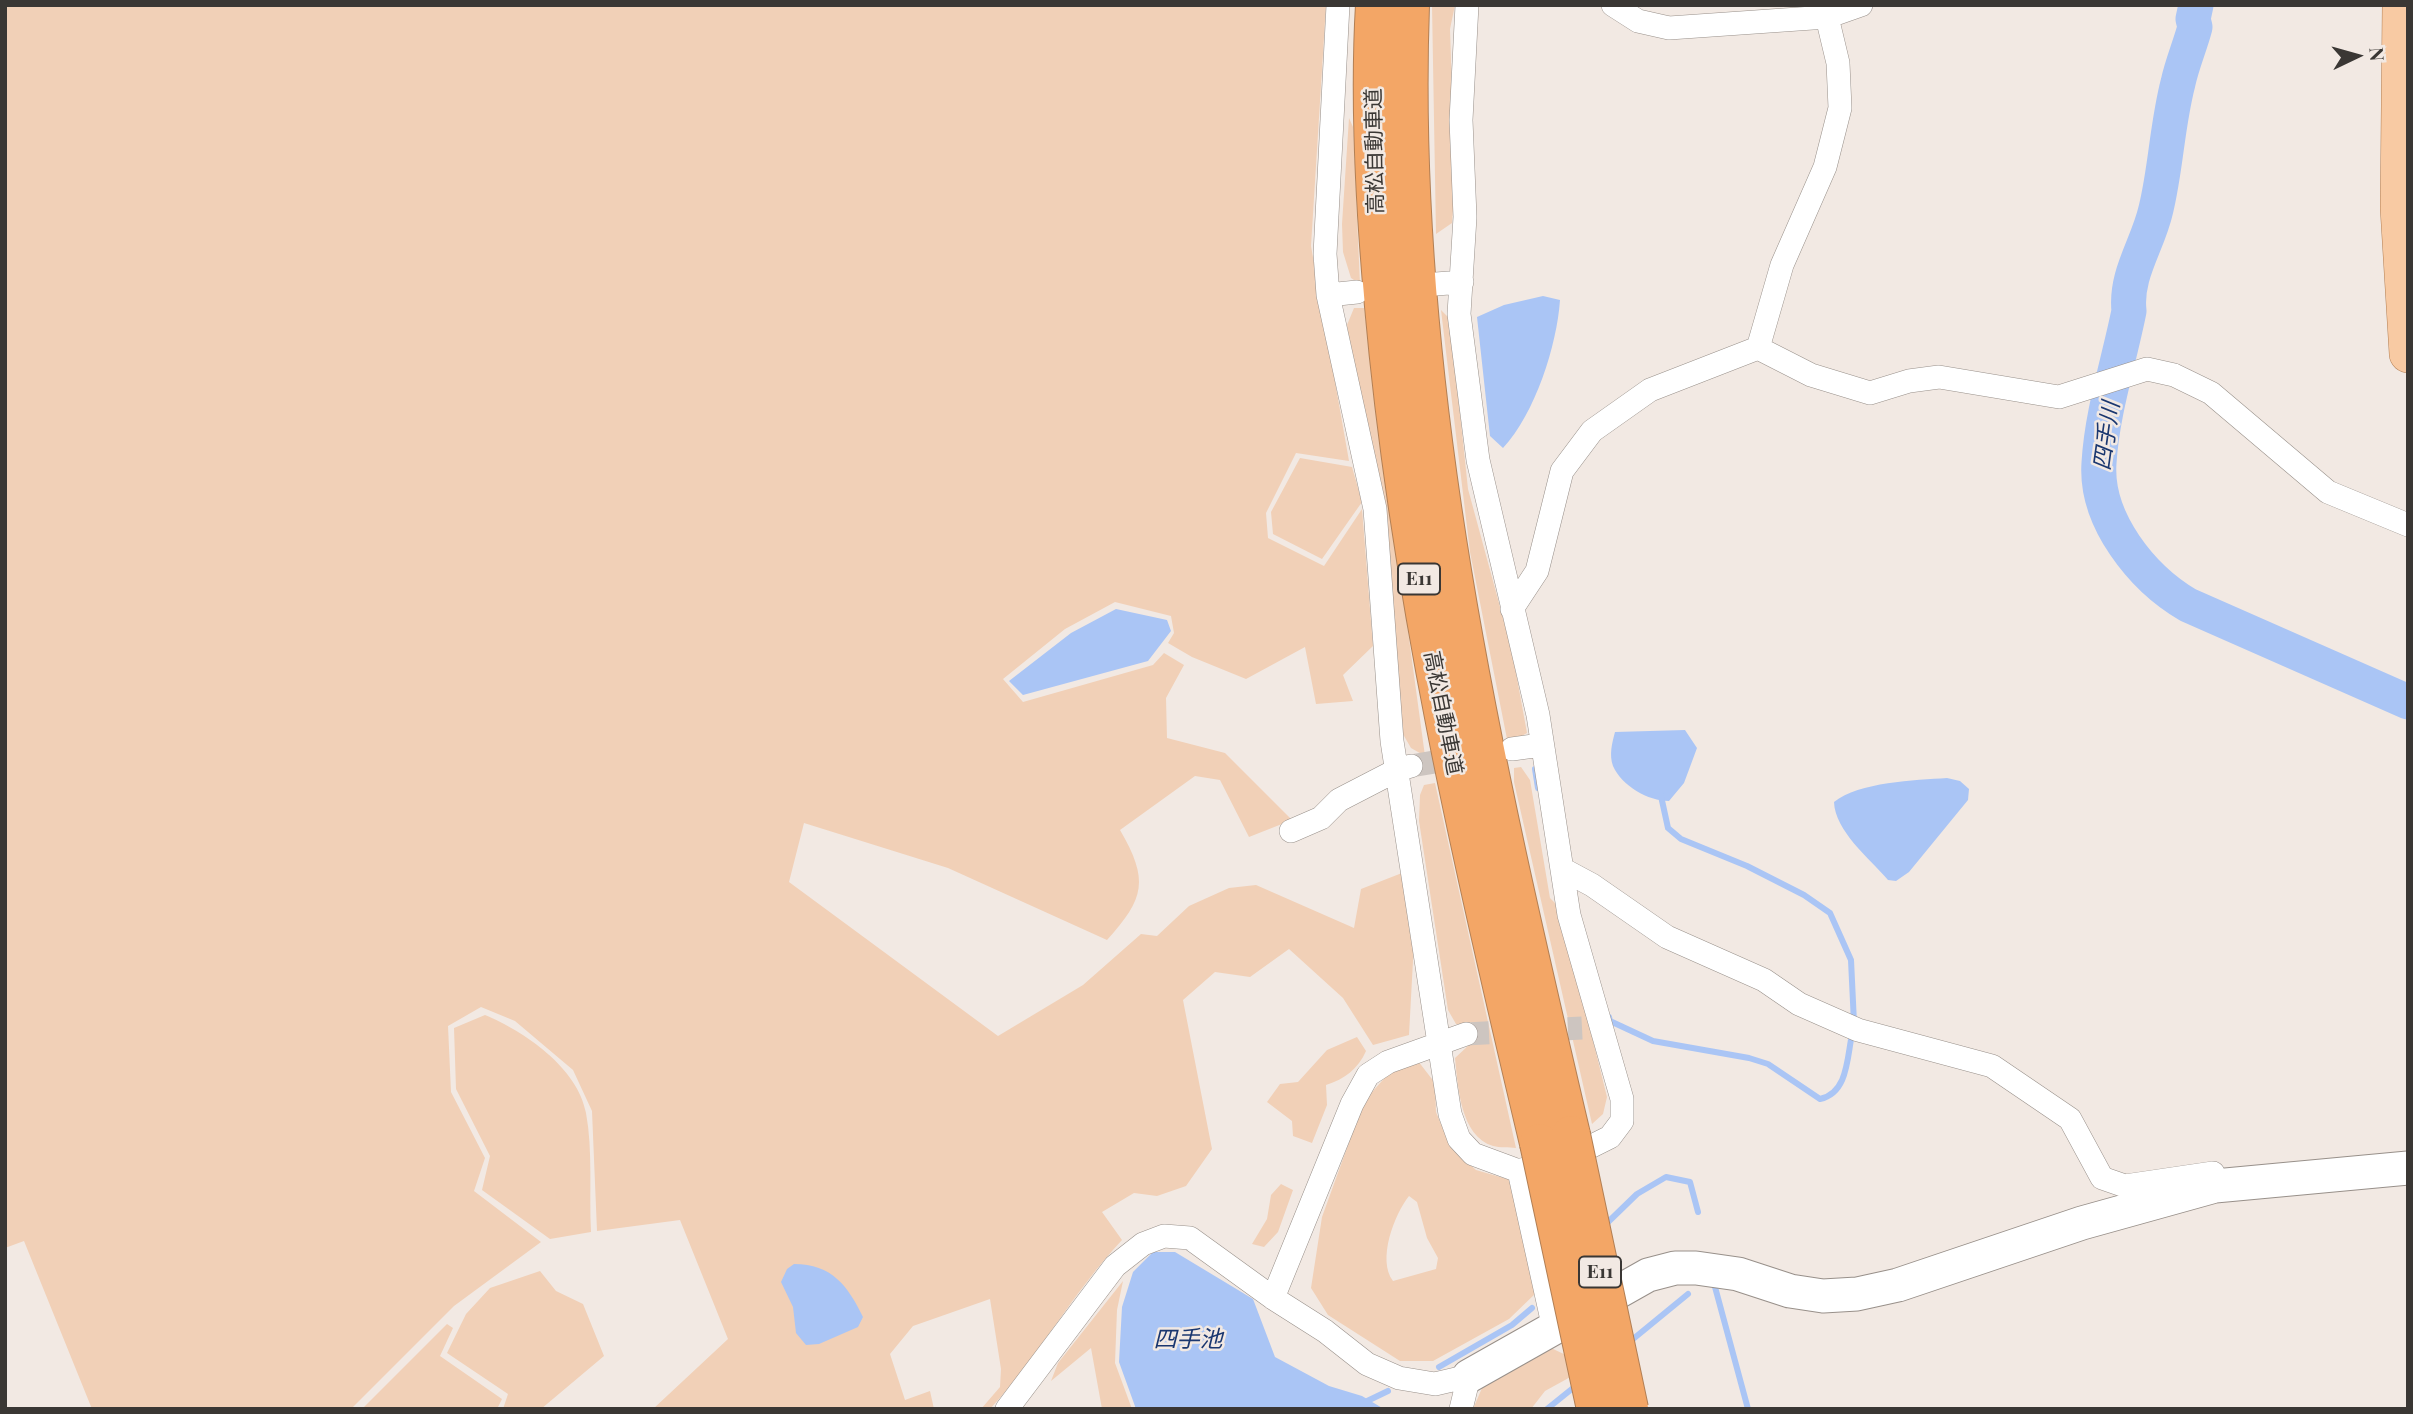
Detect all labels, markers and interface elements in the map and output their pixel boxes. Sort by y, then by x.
north arrow [2322,21,2392,91]
text: N [2364,46,2391,62]
street label: 高松自動車道 [1361,88,1389,214]
water label: 四手川 [2089,400,2125,472]
road number: E11 [1398,564,1440,594]
street label: 高松自動車道 [1419,649,1467,777]
road number: E11 [1579,1256,1621,1288]
water label: 四手池 [1154,1326,1222,1354]

